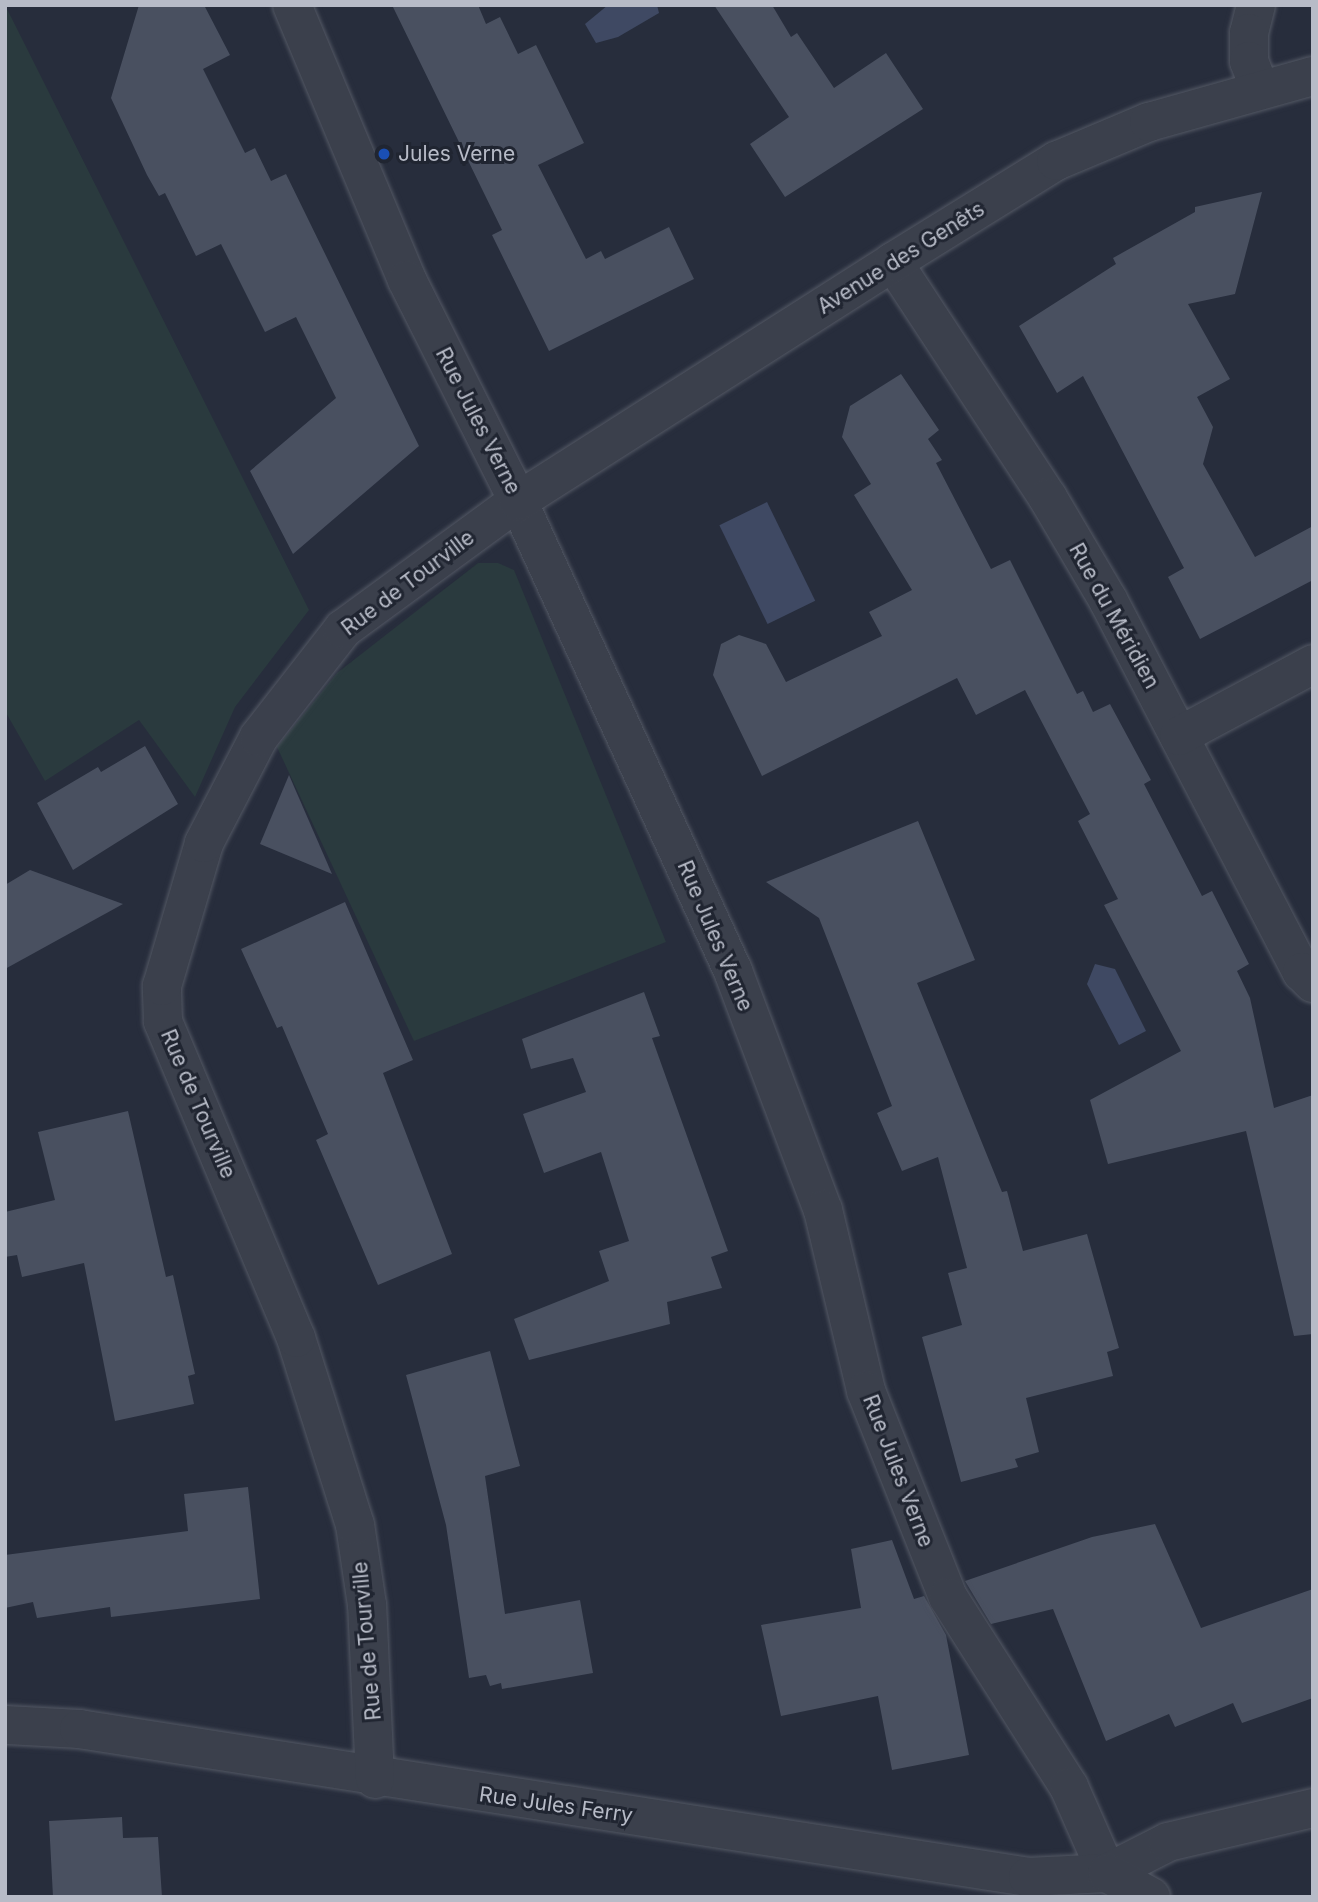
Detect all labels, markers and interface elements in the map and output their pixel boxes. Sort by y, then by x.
place label: Jules Verne [398,141,515,167]
marker: Jules Verne [376,146,392,162]
street label: Avenue des Genêts [813,196,989,320]
street label: Rue Jules Verne [430,343,526,499]
street label: Rue de Tourville [337,525,479,641]
street label: Rue du Méridien [1064,539,1164,693]
street label: Rue Jules Verne [672,857,758,1015]
street label: Rue de Tourville [155,1026,241,1182]
street label: Rue Jules Verne [857,1391,939,1551]
street label: Rue de Tourville [347,1560,387,1722]
street label: Rue Jules Ferry [478,1782,634,1828]

